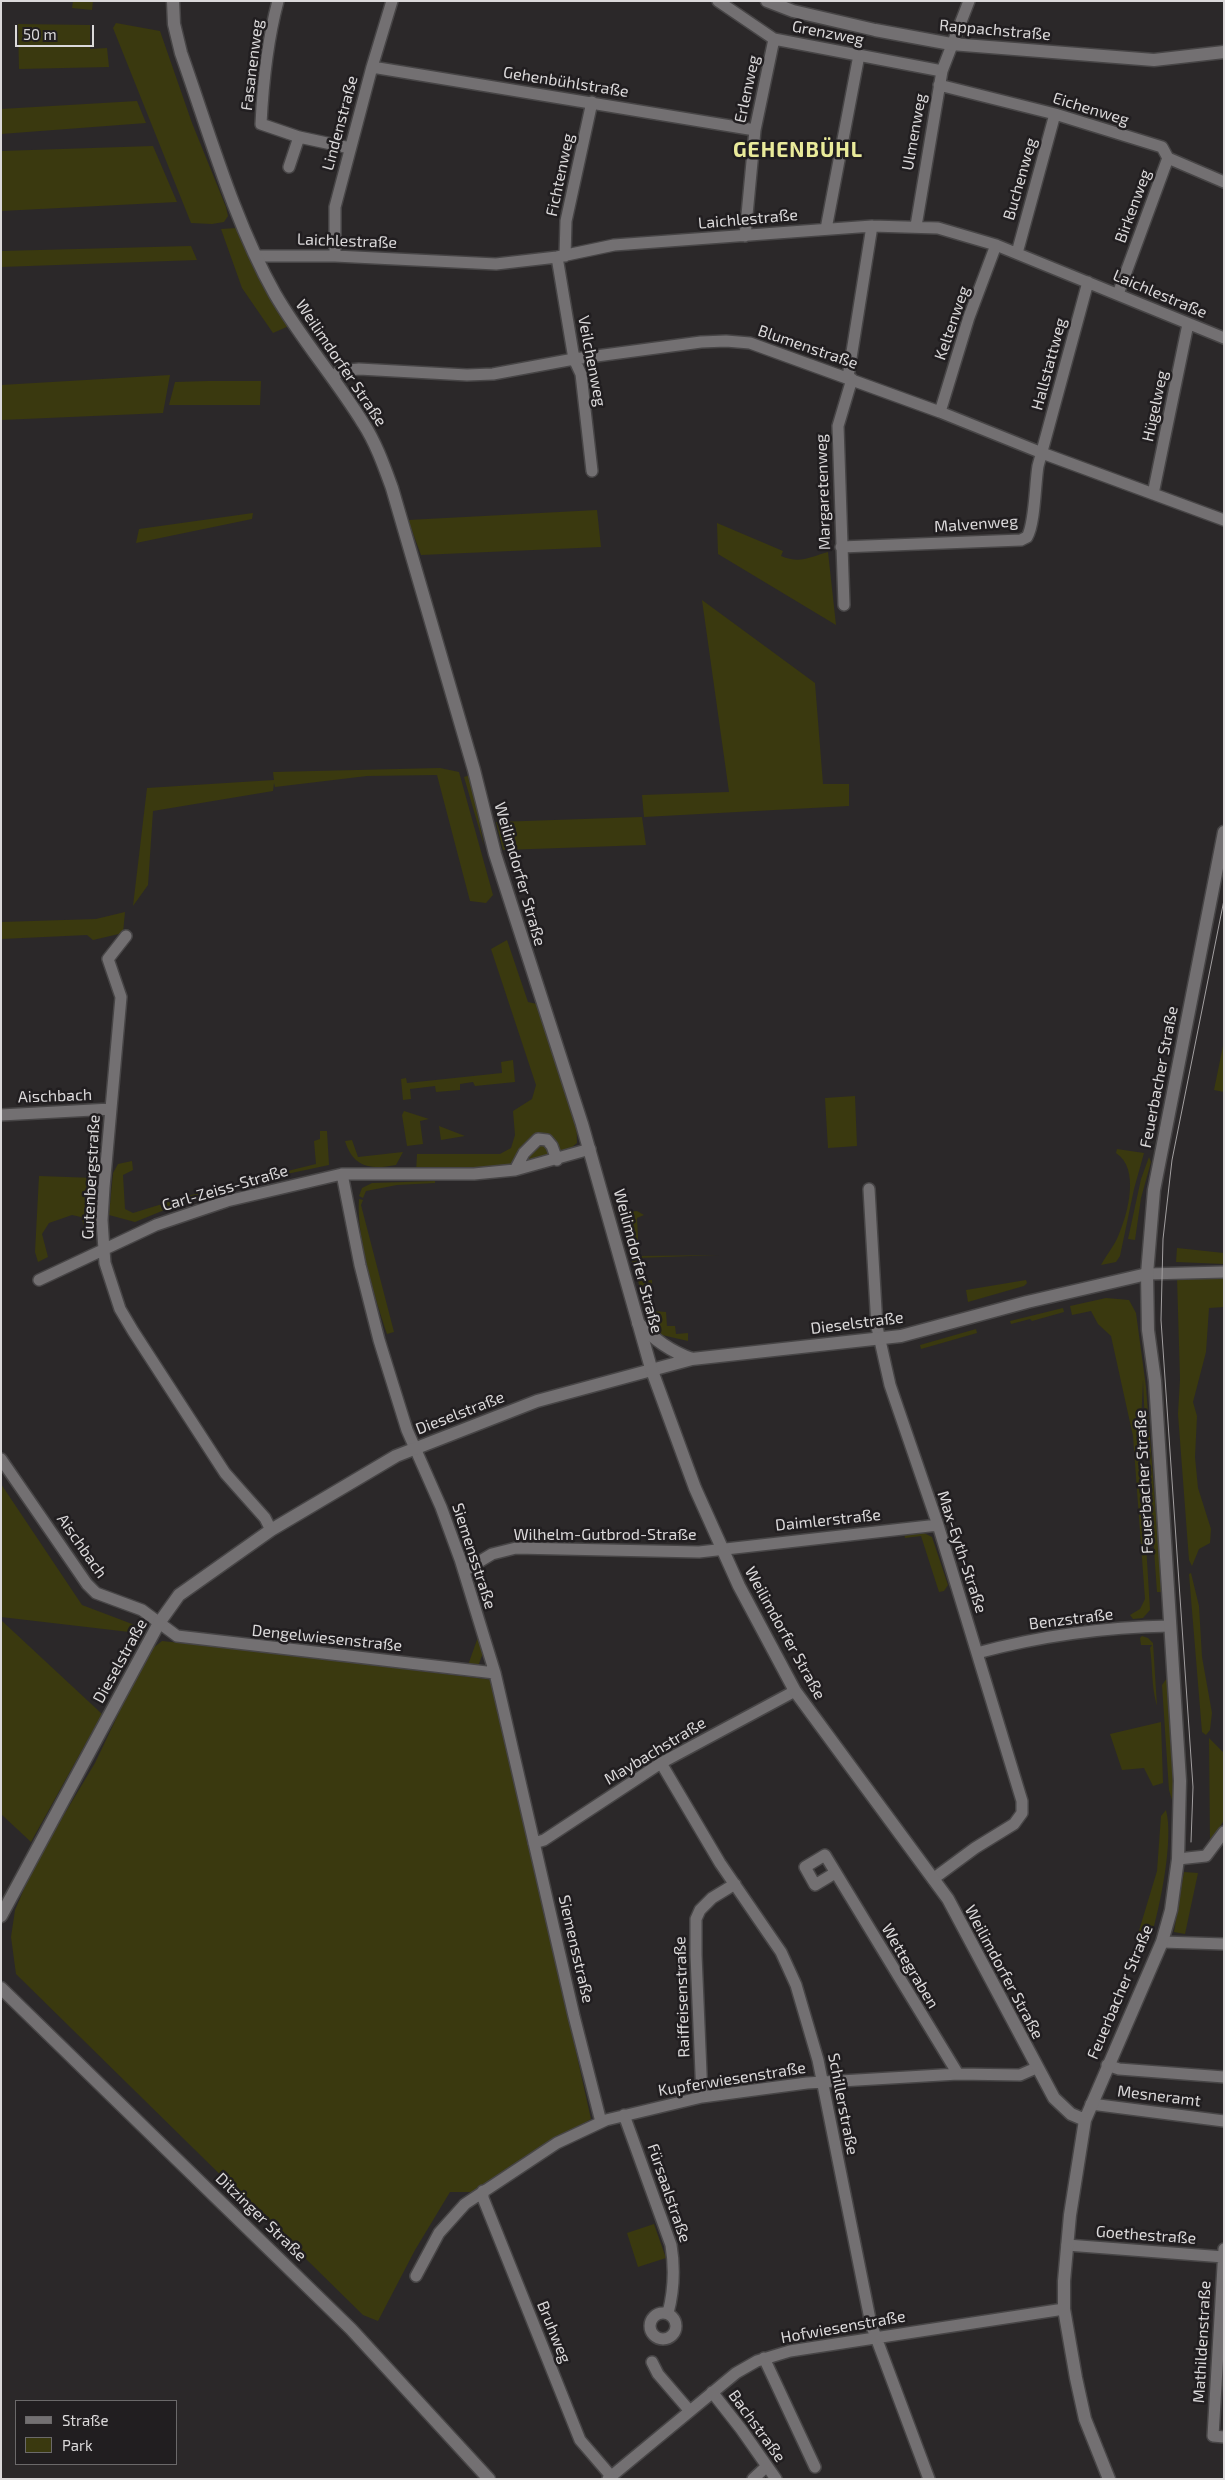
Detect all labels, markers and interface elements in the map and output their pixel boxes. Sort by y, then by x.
scale bar [18,15,96,47]
street label: Rappachstraße [938,16,1052,44]
street label: Grenzweg [790,17,866,49]
street label: Fasanenweg [237,18,267,112]
text: 50 m [23,25,57,43]
street label: Erlenweg [730,53,764,125]
street label: Gehenbühlstraße [502,63,630,101]
street label: Lindenstraße [318,73,362,173]
street label: Eichenweg [1051,88,1131,130]
street label: Ulmenweg [898,92,930,172]
street label: Fichtenweg [542,132,578,218]
street label: Buchenweg [999,136,1041,222]
district label: GEHENBÜHL [732,137,864,163]
street label: Birkenweg [1111,167,1155,245]
street label: Laichlestraße [697,205,799,233]
street label: Laichlestraße [297,230,397,252]
street label: Laichlestraße [1110,266,1210,322]
street label: Keltenweg [930,283,974,363]
street label: Weilimdorfer Straße [291,296,391,430]
street label: Veilchenweg [574,314,610,408]
street label: Hallstattweg [1027,316,1071,412]
street label: Blumenstraße [755,321,861,373]
street label: Hügelweg [1138,369,1172,443]
street label: Margaretenweg [811,434,835,550]
street label: Malvenweg [933,511,1019,537]
street label: Weilimdorfer Straße [490,800,550,948]
street label: Feuerbacher Straße [1136,1004,1182,1150]
street label: Aischbach [18,1085,92,1107]
street label: Gutenbergstraße [78,1114,104,1240]
street label: Carl-Zeiss-Straße [160,1161,290,1215]
street label: Weilimdorfer Straße [609,1187,667,1335]
street label: Dieselstraße [809,1308,905,1338]
street label: Dieselstraße [413,1387,507,1439]
street label: Feuerbacher Straße [1131,1409,1157,1555]
street label: Max-Eyth-Straße [933,1488,991,1616]
street label: Siemensstraße [448,1501,500,1611]
street label: Daimlerstraße [774,1505,882,1535]
street label: Aischbach [53,1510,111,1582]
street label: Wilhelm-Gutbrod-Straße [513,1525,697,1545]
street label: Weilimdorfer Straße [740,1563,830,1703]
street label: Benzstraße [1028,1604,1114,1634]
street label: Dieselstraße [89,1615,151,1707]
street label: Dengelwiesenstraße [251,1621,403,1655]
street label: Maybachstraße [601,1713,709,1789]
street label: Siemensstraße [554,1893,598,2005]
street label: Weilimdorfer Straße [961,1902,1047,2042]
street label: Wettegraben [877,1920,943,2012]
street label: Feuerbacher Straße [1083,1922,1157,2062]
street label: Raiffeisenstraße [670,1936,694,2058]
street label: Schillerstraße [824,2051,862,2157]
street label: Kupferwiesenstraße [657,2058,807,2100]
street label: Mesneramt [1116,2081,1202,2111]
street label: Fürsaalstraße [643,2141,695,2245]
street label: Ditzinger Straße [211,2169,311,2265]
street label: Goethestraße [1095,2222,1197,2248]
street label: Mathildenstraße [1189,2280,1215,2404]
street label: Bruhweg [533,2298,575,2366]
street label: Hofwiesenstraße [779,2307,907,2347]
street label: Bachstraße [724,2386,790,2466]
legend [15,2400,178,2465]
text: Straße [62,2411,108,2429]
text: Park [62,2436,93,2454]

